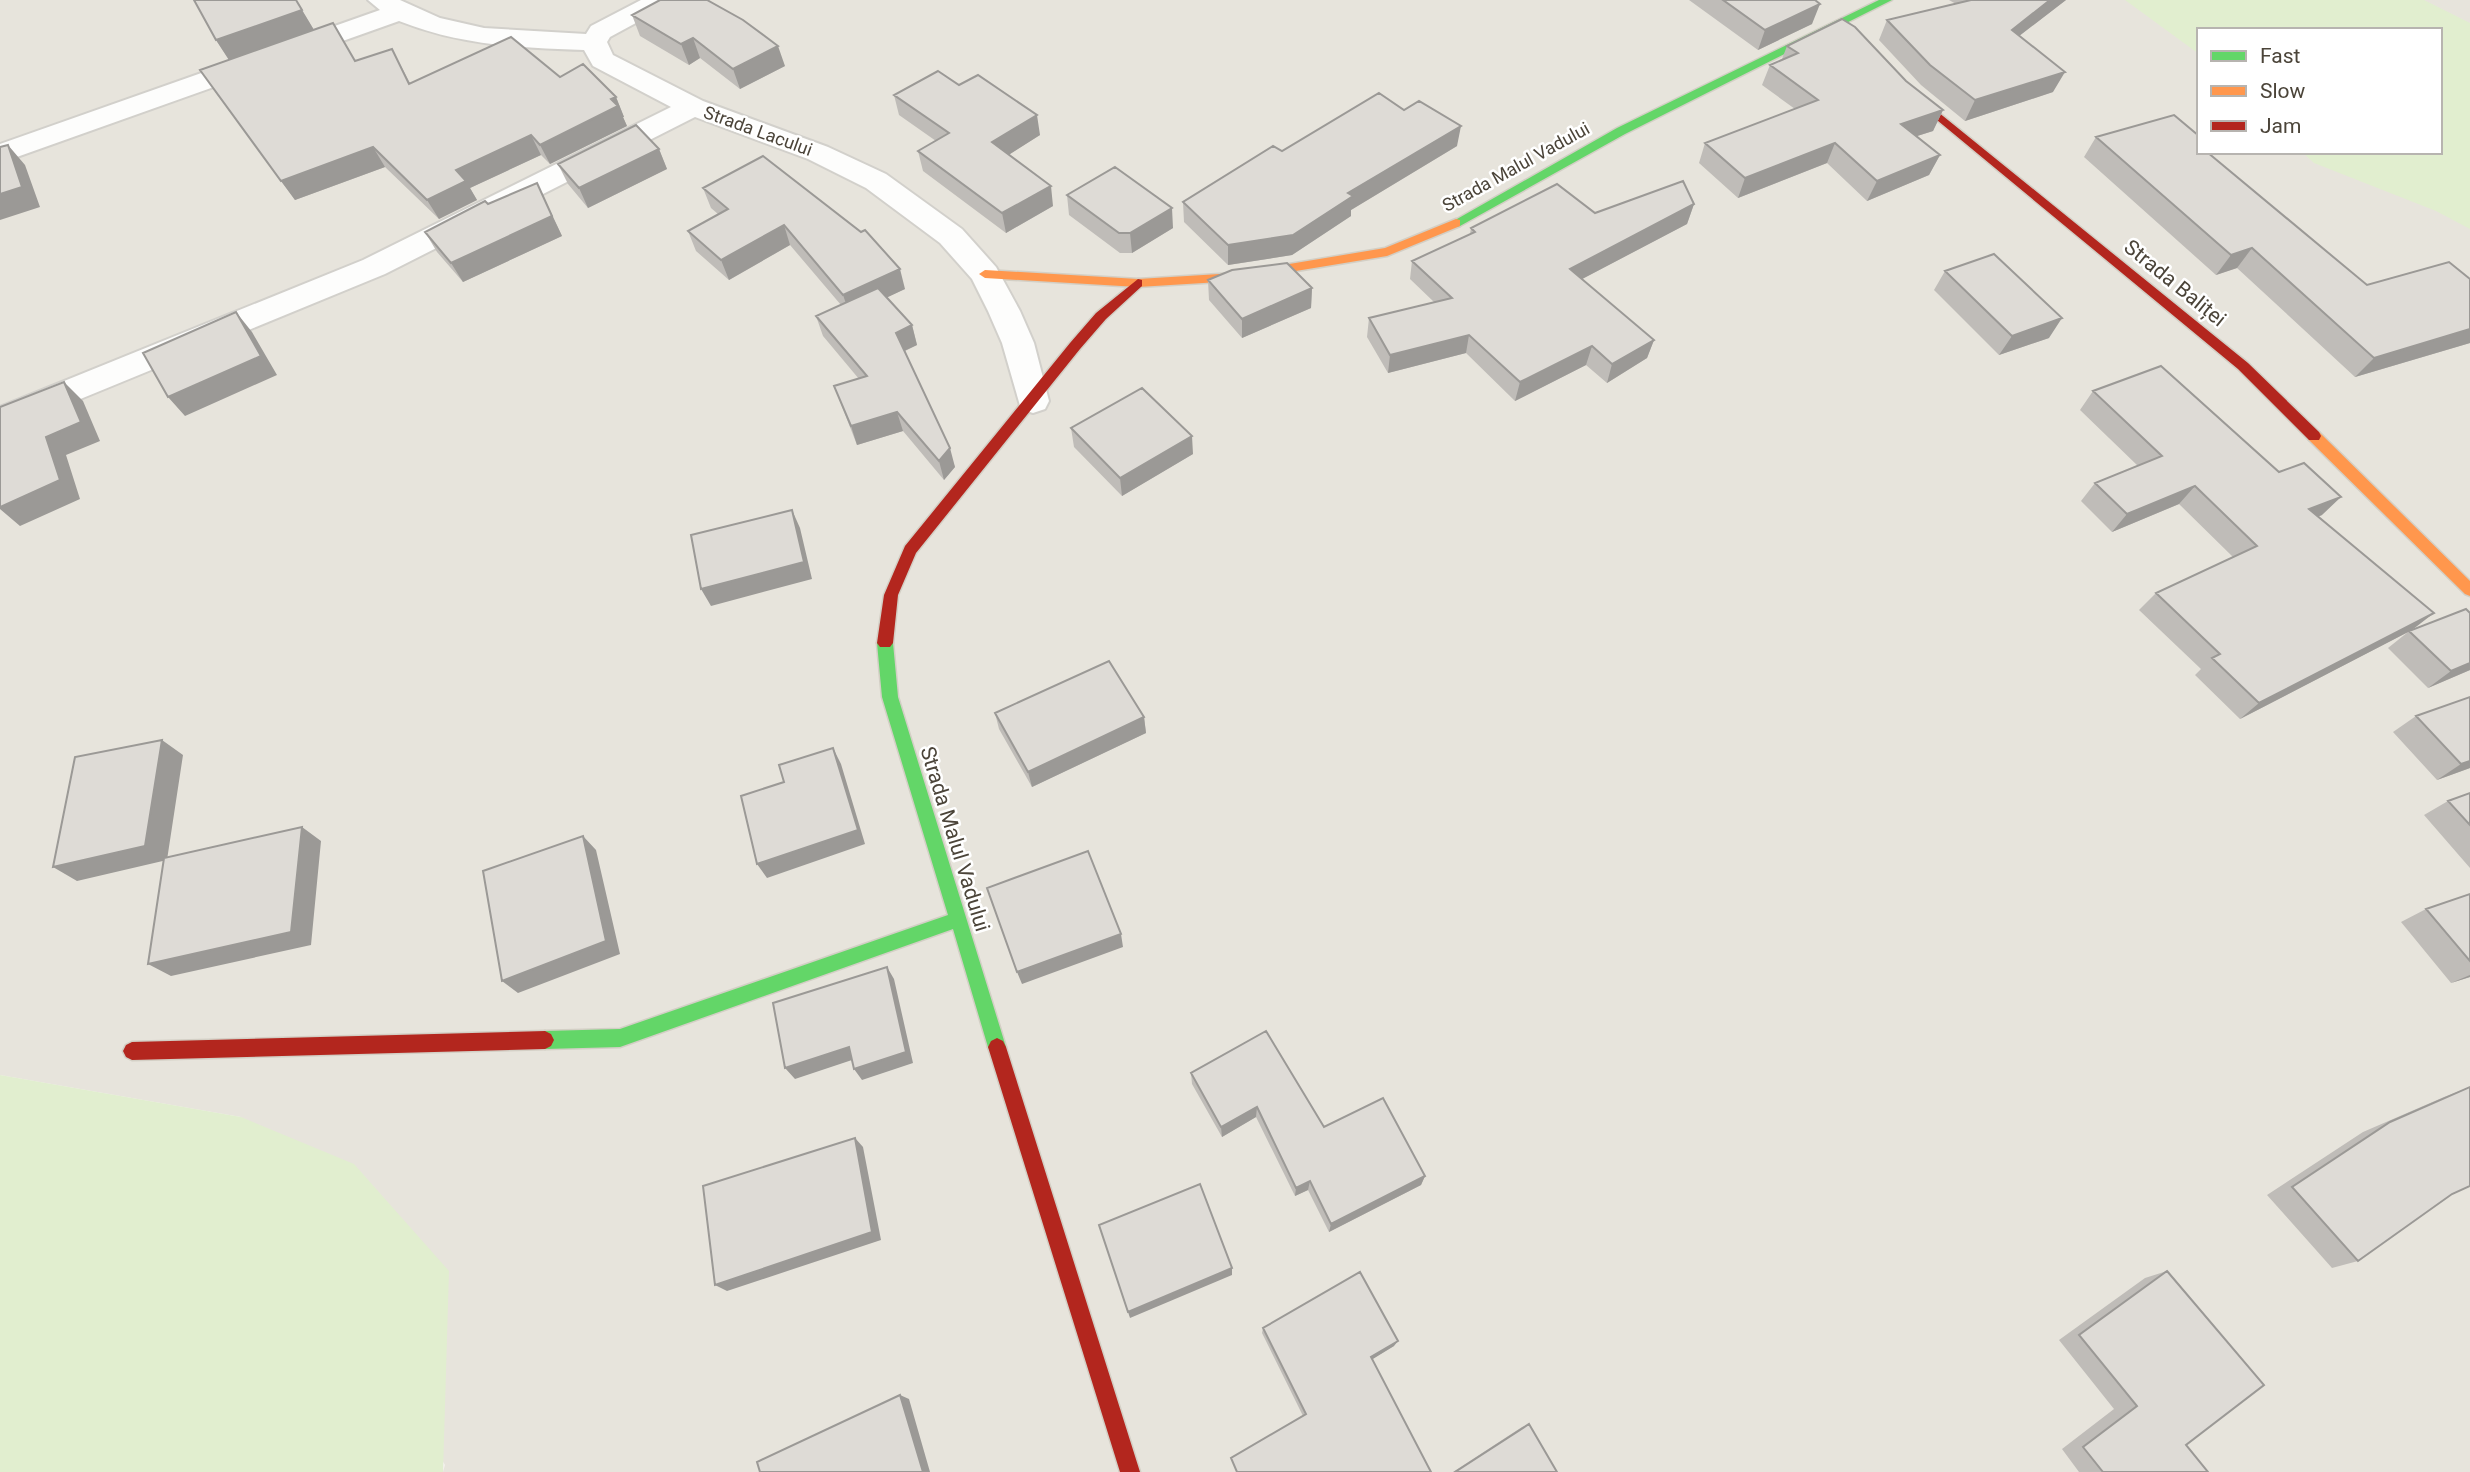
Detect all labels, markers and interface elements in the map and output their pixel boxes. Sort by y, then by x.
legend [2197,28,2442,154]
text: Fast [2260,44,2301,68]
text: Slow [2260,79,2306,103]
street label: Strada Lacului [701,101,815,160]
text: Jam [2260,114,2301,138]
street label: Strada Malul Vadului [1439,117,1593,216]
street label: Strada Baliței [2119,235,2231,332]
street label: Strada Malul Vadului [915,744,995,934]

